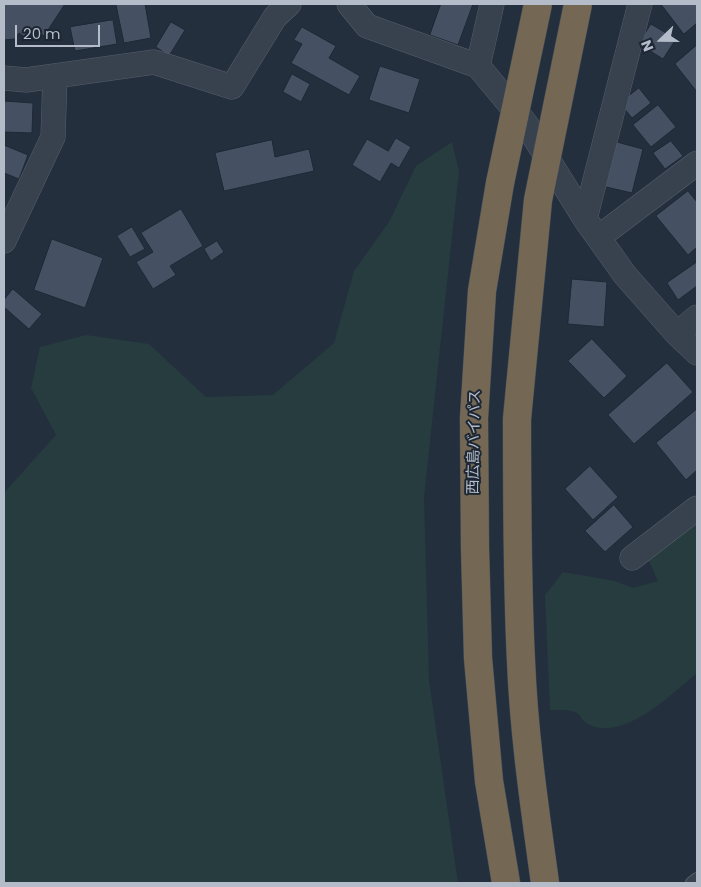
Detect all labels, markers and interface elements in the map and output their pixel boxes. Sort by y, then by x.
scale bar [18,15,102,47]
north arrow [636,15,686,65]
text: 20 m [23,23,61,44]
text: N [636,37,658,54]
street label: 西広島バイパス [465,389,485,495]

